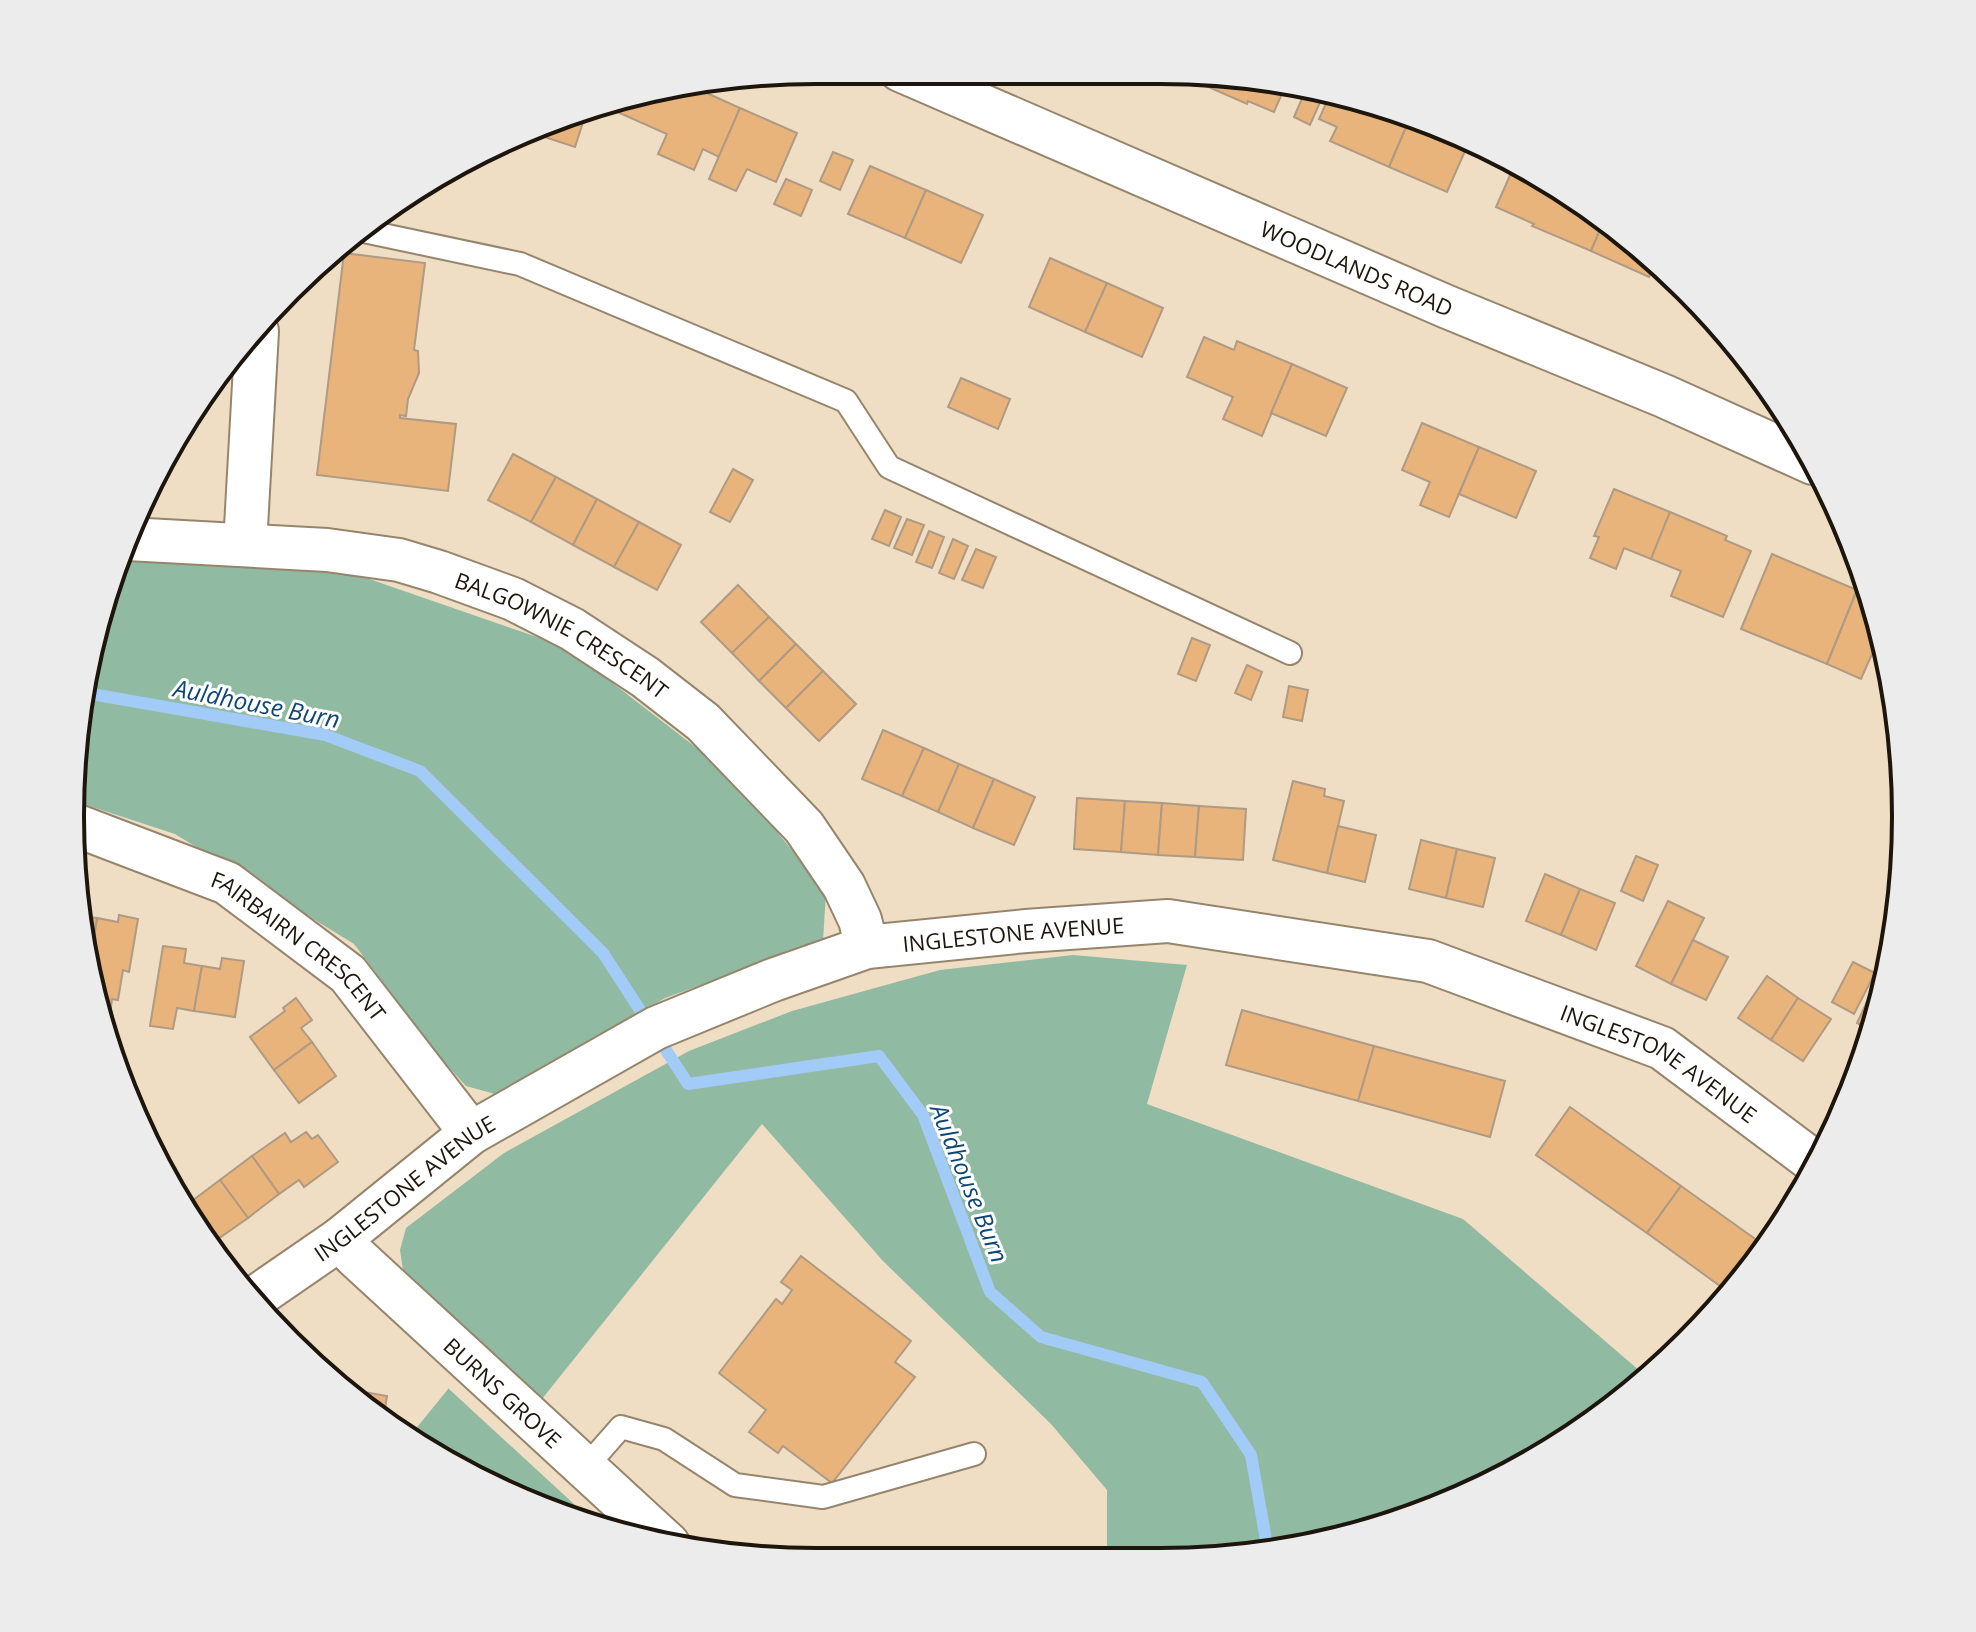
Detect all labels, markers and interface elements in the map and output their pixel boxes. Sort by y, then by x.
street label: WOODLANDS ROAD [1256,213,1458,323]
street label: BALGOWNIE CRESCENT [451,564,675,705]
water label: Auldhouse Burn [169,670,343,735]
street label: FAIRBAIRN CRESCENT [207,863,393,1027]
street label: INGLESTONE AVENUE [901,909,1125,958]
street label: INGLESTONE AVENUE [1556,997,1763,1129]
water label: Auldhouse Burn [922,1097,1017,1267]
street label: INGLESTONE AVENUE [308,1108,500,1268]
street label: BURNS GROVE [438,1330,569,1454]

